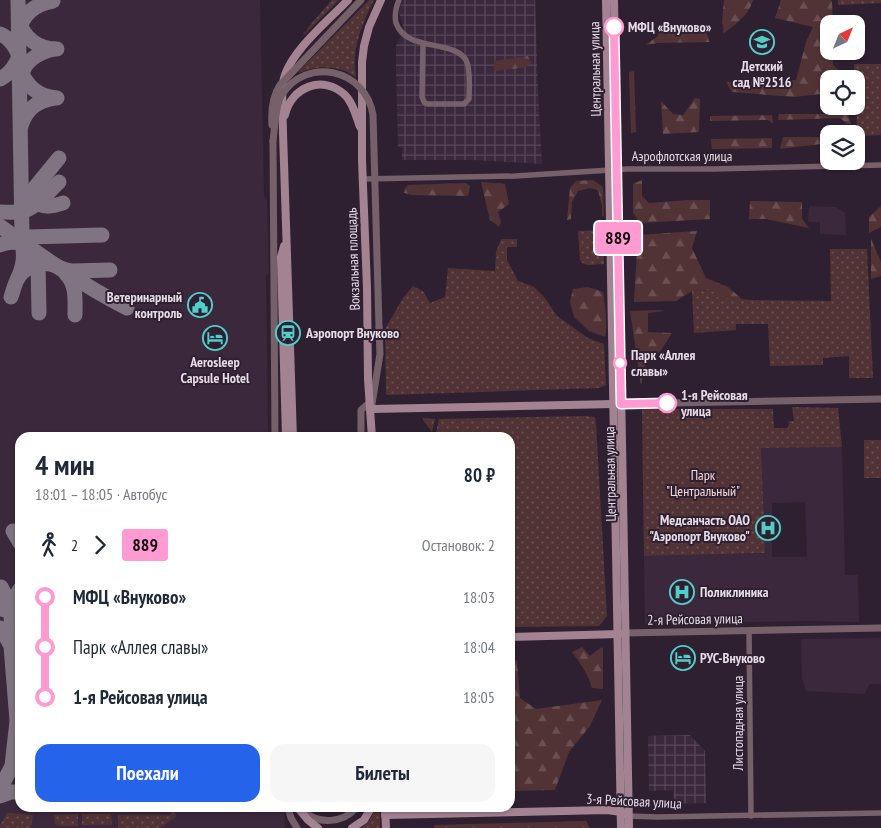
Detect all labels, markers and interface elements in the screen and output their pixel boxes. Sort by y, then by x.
north arrow [820,15,865,60]
map controls [820,15,865,170]
marker: МФЦ «Внуково» [604,17,624,37]
place label: МФЦ «Внуково» [628,18,712,36]
street label: Центральная улица [585,21,605,117]
school or university icon: Детский сад №2516 [749,29,775,55]
place label: Детский сад №2516 [733,57,792,91]
button: locate [820,70,865,115]
button: layers [820,125,865,170]
street label: Аэрофлотская улица [632,147,732,165]
street label: Вокзальная площадь [342,207,364,311]
line badge: 889 [589,222,647,254]
text: 889 [605,226,631,249]
place label: Ветеринарный контроль [107,288,182,322]
public building icon: Ветеринарный контроль [187,292,213,318]
station icon: Аэропорт Внуково [275,320,301,346]
place label: Аэропорт Внуково [305,324,399,342]
hotel icon: Aerosleep Capsule Hotel [202,325,228,351]
place label: Парк «Аллея славы» [631,346,695,380]
place label: Aerosleep Capsule Hotel [181,353,250,387]
marker: Парк «Аллея славы» [613,356,627,370]
place label: 1-я Рейсовая улица [680,386,748,420]
marker: 1-я Рейсовая улица [657,393,677,413]
street label: Центральная улица [600,426,620,522]
text: 4 мин [35,446,95,483]
text: 80 ₽ [464,463,495,487]
park label: Парк "Центральный" [666,466,740,500]
text: 18:01 – 18:05 · Автобус [35,484,167,504]
place label: Медсанчасть ОАО "Аэропорт Внуково" [649,511,750,545]
hospital icon: Медсанчасть ОАО "Аэропорт Внуково" [755,515,781,541]
icon: walk [35,531,63,559]
icon: forward [86,531,114,559]
text: 889 [132,533,158,556]
text: 2 [71,535,78,555]
text: Остановок: 2 [422,535,495,555]
hospital icon: Поликлиника [669,579,695,605]
place label: Поликлиника [700,583,769,601]
text: МФЦ «Внуково» [73,585,186,609]
text: 18:03 [463,587,495,607]
street label: 2-я Рейсовая улица [647,609,743,629]
text: Парк «Аллея славы» [73,635,208,659]
text: 18:04 [463,637,495,657]
hotel icon: РУС-Внуково [670,645,696,671]
place label: РУС-Внуково [700,649,765,667]
street label: Листопадная улица [729,676,747,771]
text: 1-я Рейсовая улица [73,685,208,709]
text: 18:05 [463,687,495,707]
button: Поехали [35,744,260,802]
button: Билеты [270,744,495,802]
street label: 3-я Рейсовая улица [586,790,682,812]

